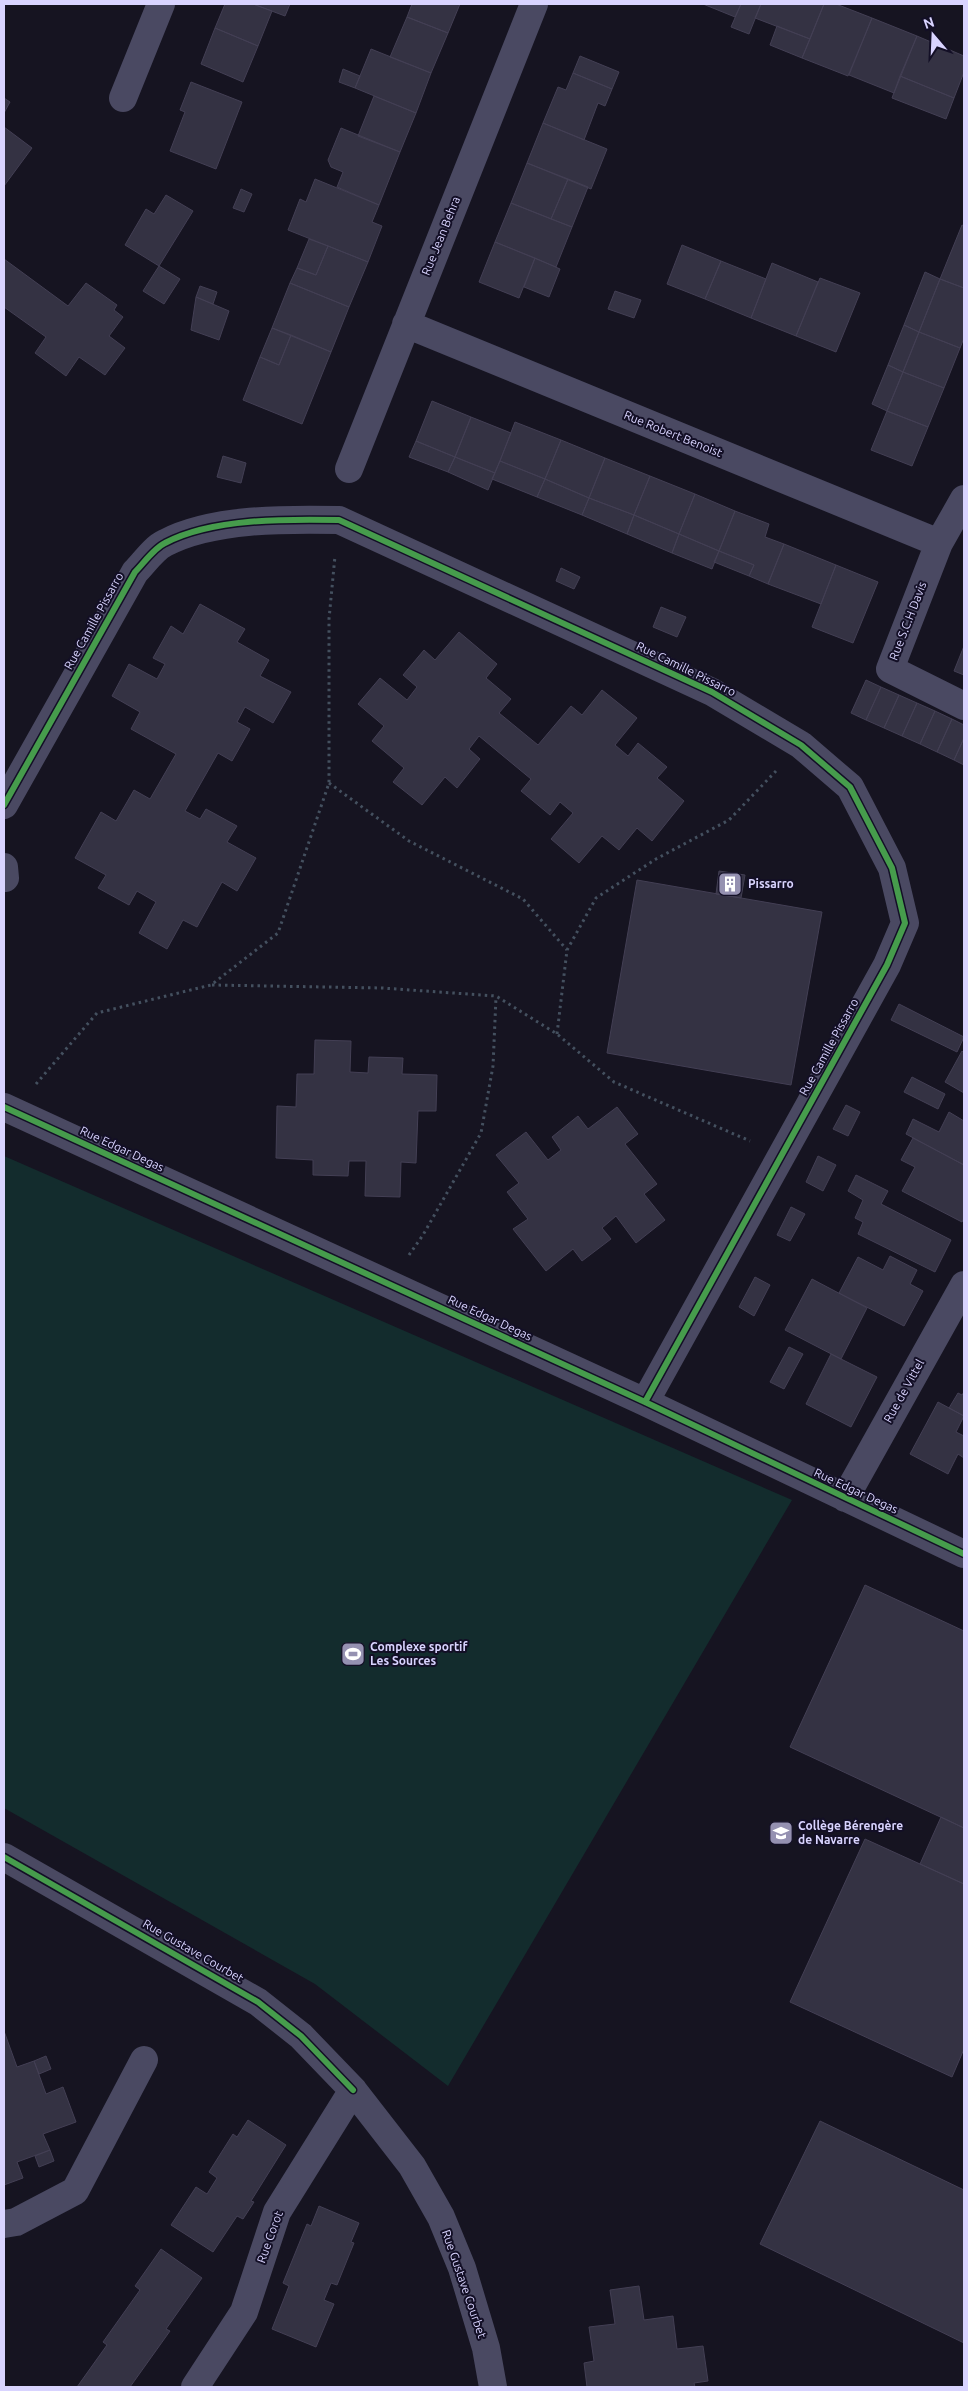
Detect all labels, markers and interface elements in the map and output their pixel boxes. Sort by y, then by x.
north arrow [908,10,958,60]
text: N [921,13,936,32]
street label: Rue Jean Behra [419,195,462,277]
street label: Rue Robert Benoist [622,408,724,459]
street label: Rue Camille Pissarro [61,570,126,672]
street label: Rue S.C.H Davis [887,580,929,662]
street label: Rue Camille Pissarro [634,639,738,698]
building icon: Pissarro [717,871,743,897]
place label: Pissarro [748,877,794,890]
street label: Rue Camille Pissarro [796,996,861,1098]
street label: Rue Edgar Degas [78,1123,166,1174]
street label: Rue Edgar Degas [446,1292,534,1343]
street label: Rue de Vittel [881,1357,926,1425]
street label: Rue Edgar Degas [812,1465,900,1516]
place label: Complexe sportif Les Sources [370,1640,468,1667]
sports icon: Complexe sportif Les Sources [340,1641,366,1667]
place label: Collège Bérengère de Navarre [798,1819,903,1846]
school or university icon: Collège Bérengère de Navarre [768,1820,794,1846]
street label: Rue Gustave Courbet [141,1916,246,1985]
street label: Rue Corot [254,2209,285,2265]
street label: Rue Gustave Courbet [440,2228,489,2340]

